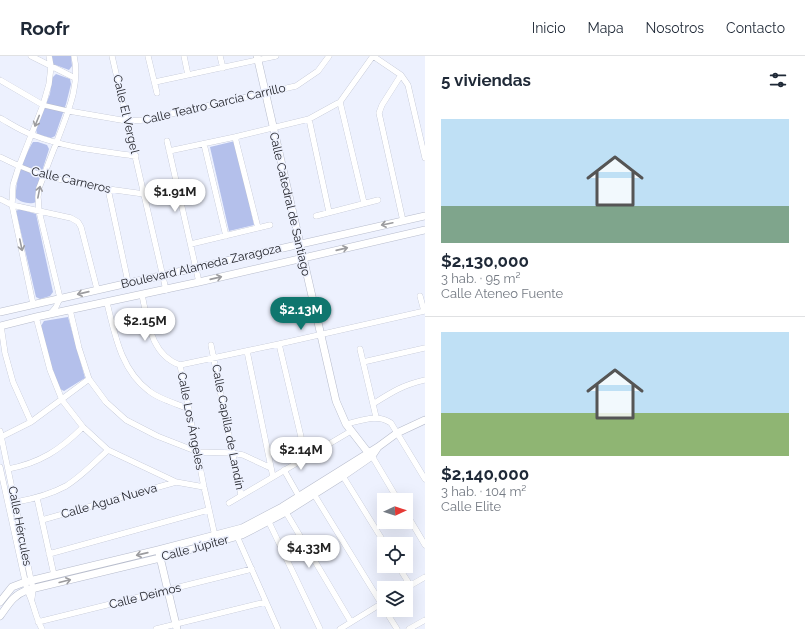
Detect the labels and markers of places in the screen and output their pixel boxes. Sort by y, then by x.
pin: $1.91M [142,179,208,213]
pin: $2.13M [268,297,334,331]
pin: $2.15M [112,308,178,342]
pin: $2.14M [268,437,334,471]
pin: $4.33M [276,535,342,569]

